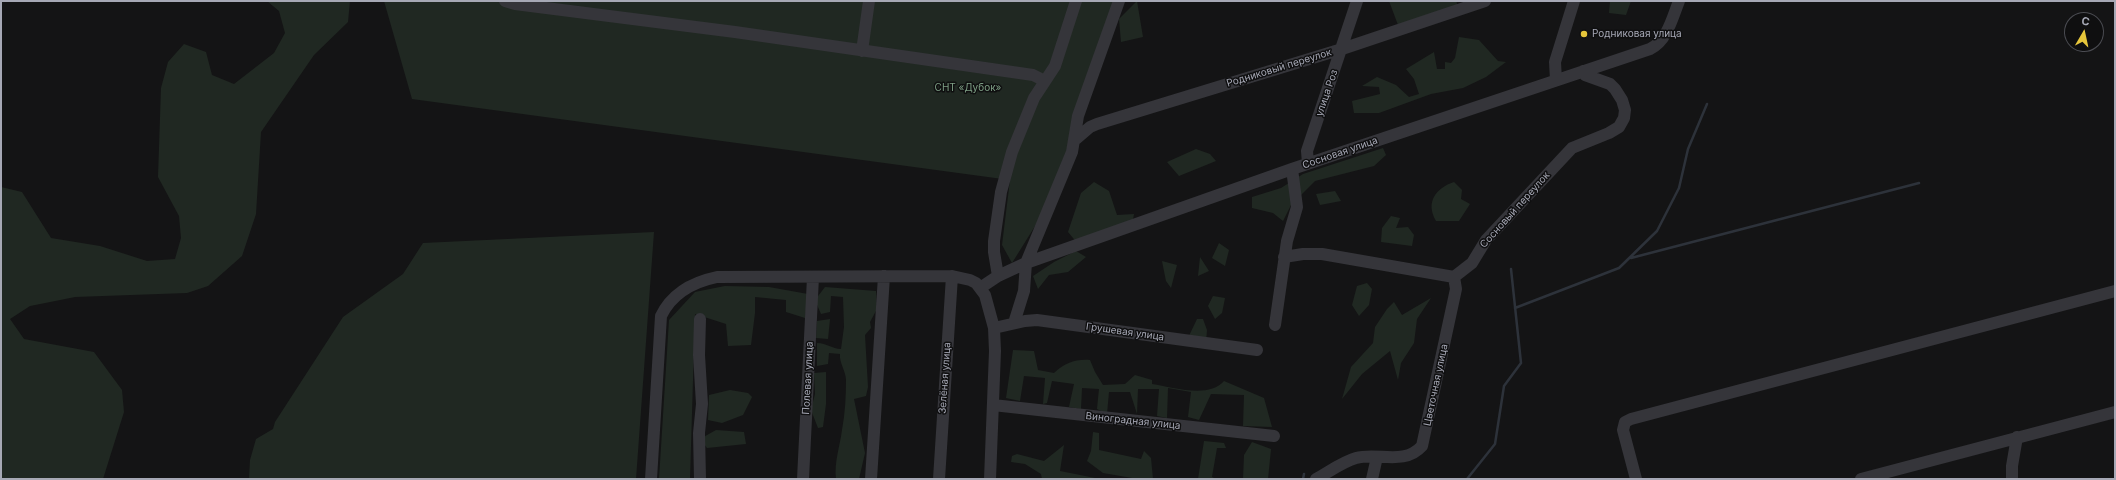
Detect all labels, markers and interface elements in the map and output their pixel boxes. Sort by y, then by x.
north arrow [2064,12,2104,52]
text: С [2081,14,2091,29]
place label: Родниковая улица [1592,28,1682,40]
marker: Родниковая улица [1579,29,1589,39]
street label: Родниковый переулок [1225,46,1333,90]
street label: улица Роз [1313,68,1341,118]
park label: СНТ «Дубок» [935,82,1001,94]
street label: Сосновая улица [1301,134,1379,172]
street label: Сосновый переулок [1478,169,1552,251]
street label: Грушевая улица [1085,321,1165,343]
street label: Полевая улица [800,341,816,415]
street label: Зелёная улица [937,342,953,414]
street label: Цветочная улица [1421,343,1451,427]
street label: Виноградная улица [1085,410,1181,432]

